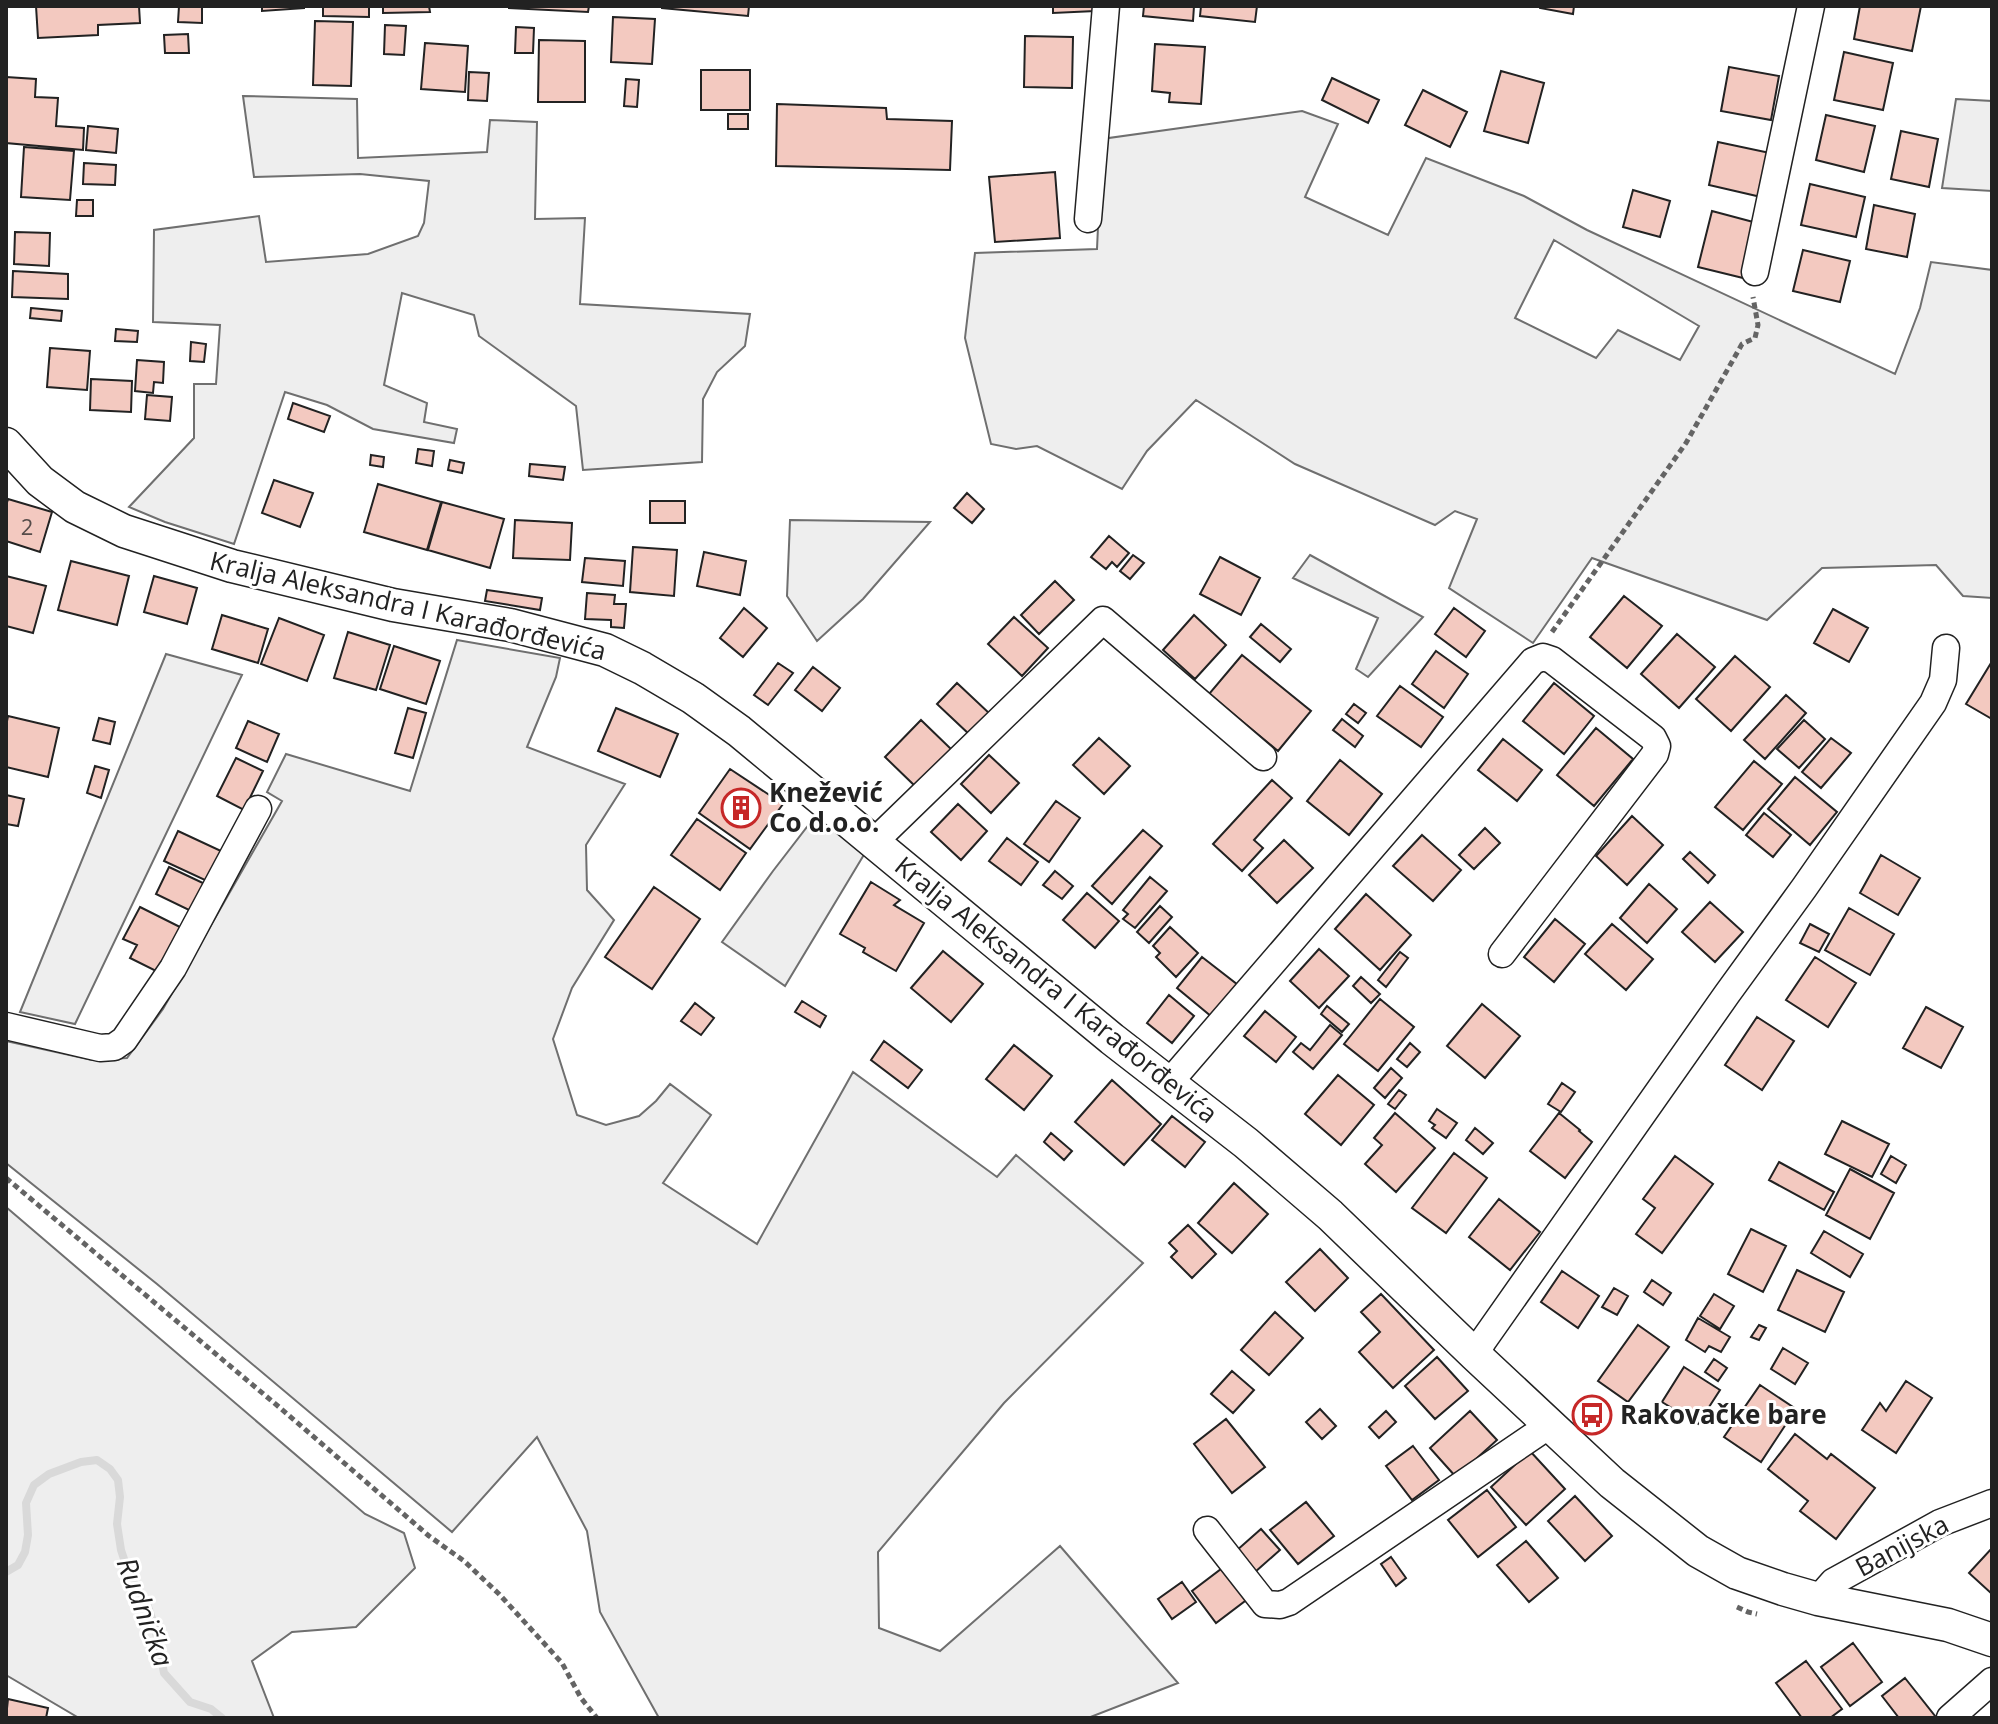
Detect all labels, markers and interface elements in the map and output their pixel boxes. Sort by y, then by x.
house number: 2 [21,511,33,541]
street label: Kralja Aleksandra I Karađorđevića [206,542,610,668]
place label: Knežević Co d.o.o. [769,774,883,840]
building icon: Knežević Co d.o.o. [720,787,762,829]
street label: Kralja Aleksandra I Karađorđevića [888,848,1226,1131]
bus stop icon: Rakovačke bare [1571,1394,1613,1436]
place label: Rakovačke bare [1620,1396,1827,1432]
street label: Banijska [1849,1506,1954,1585]
water label: Rudnička [109,1552,183,1672]

